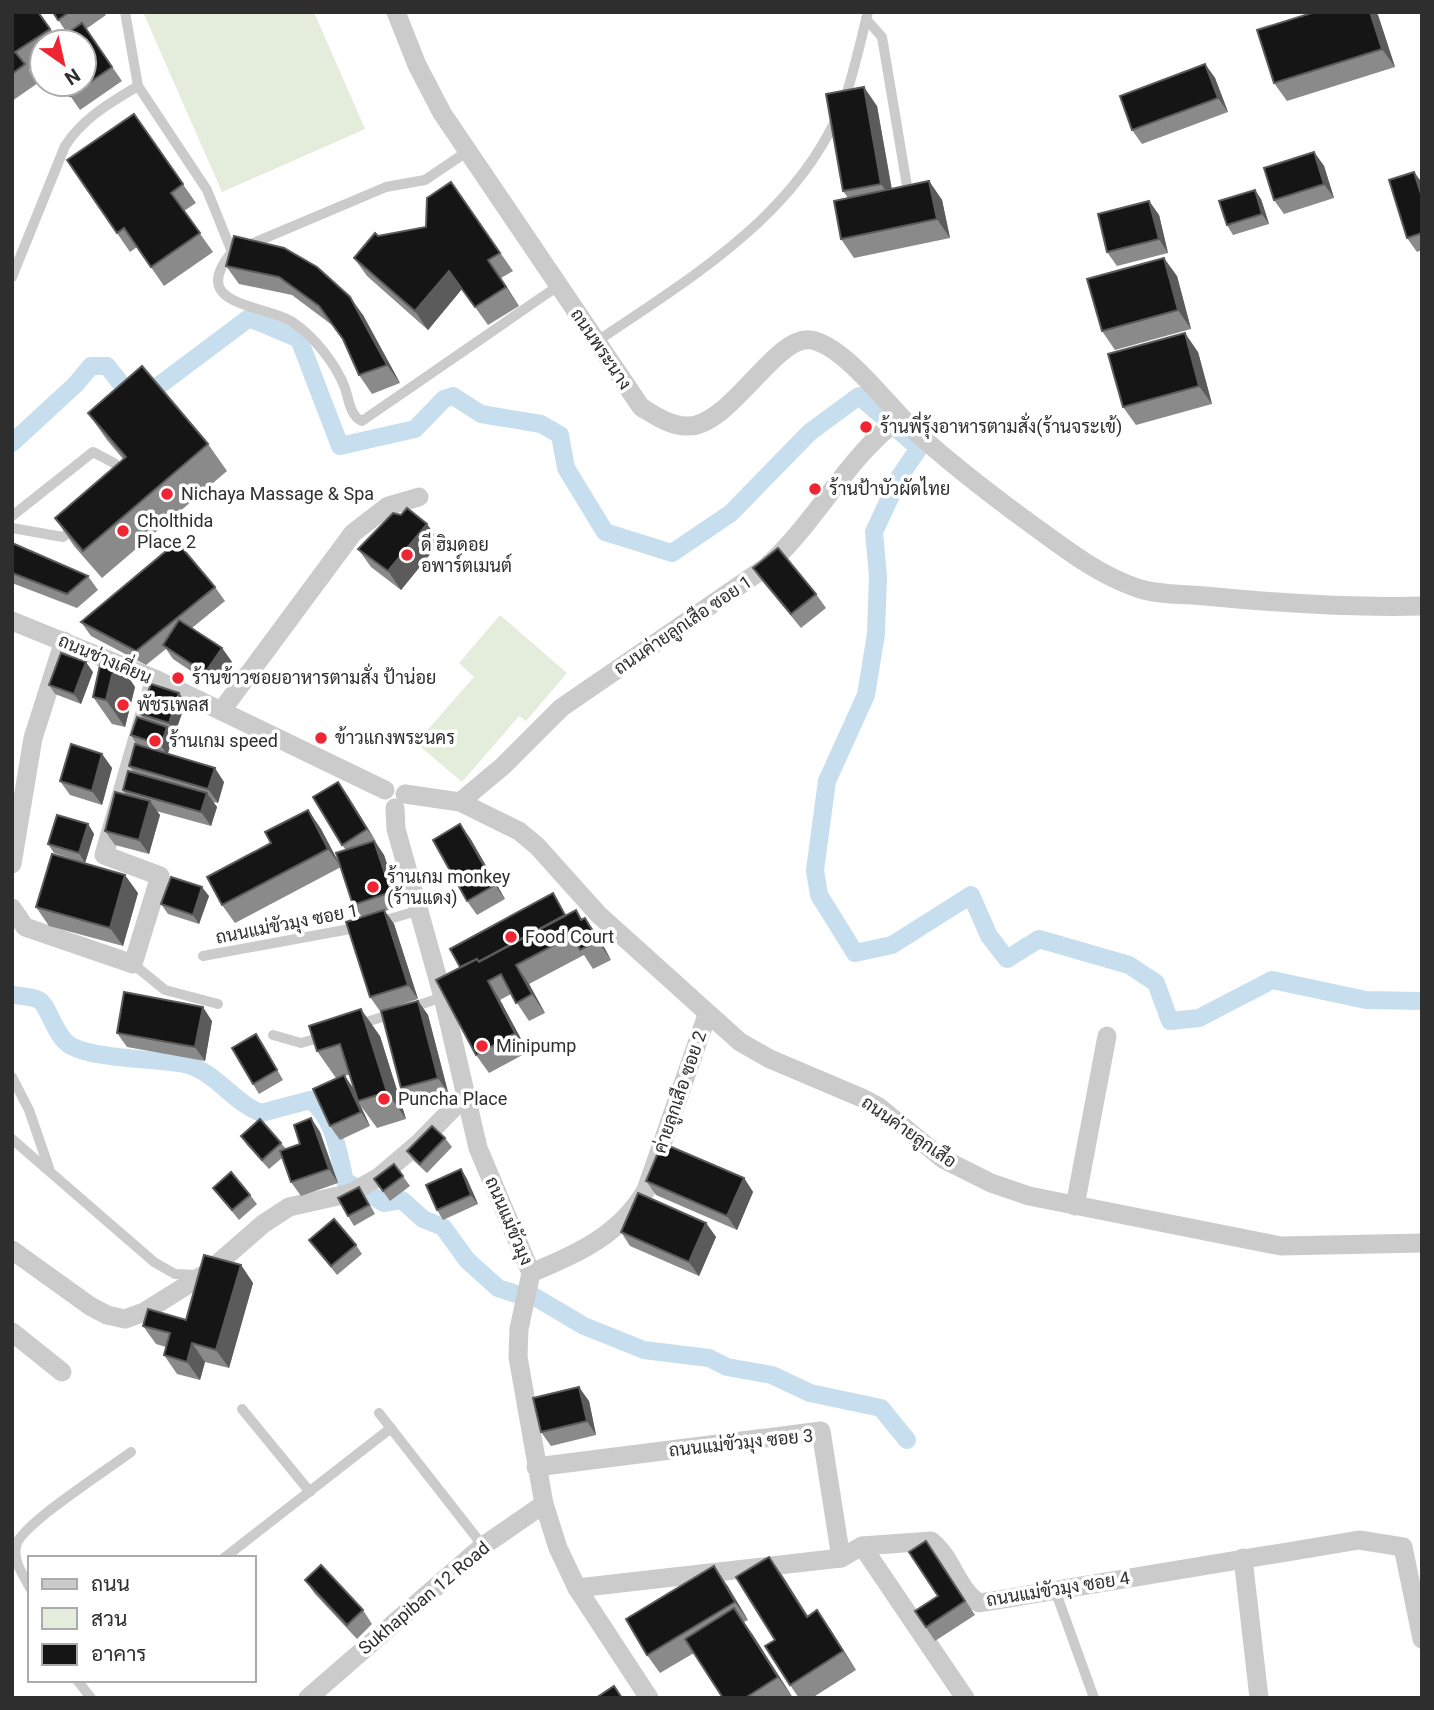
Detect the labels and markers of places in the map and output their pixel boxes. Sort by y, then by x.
place label: ร้านพี่รุ้งอาหารตามสั่ง(ร้านจระเข้) [880,411,1122,439]
marker: ร้านพี่รุ้งอาหารตามสั่ง(ร้านจระเข้) [858,419,874,435]
place label: ร้านป้าบัวผัดไทย [829,476,950,499]
marker: ร้านป้าบัวผัดไทย [807,481,823,497]
place label: Nichaya Massage & Spa [181,483,374,504]
marker: Nichaya Massage & Spa [159,486,175,502]
place label: Cholthida Place 2 [137,510,213,552]
marker: Cholthida Place 2 [115,523,131,539]
place label: ดี ฮิมดอย อพาร์ตเมนต์ [421,532,512,576]
marker: ดี ฮิมดอย อพาร์ตเมนต์ [399,547,415,563]
place label: ร้านข้าวซอยอาหารตามสั่ง ป้าน่อย [192,663,436,688]
marker: ร้านข้าวซอยอาหารตามสั่ง ป้าน่อย [170,670,186,686]
place label: พัชรเพลส [137,694,209,715]
marker: พัชรเพลส [115,697,131,713]
place label: ข้าวแกงพระนคร [335,726,455,748]
place label: ร้านเกม speed [169,729,278,751]
marker: ข้าวแกงพระนคร [313,730,329,746]
marker: ร้านเกม speed [147,733,163,749]
place label: ร้านเกม monkey (ร้านแดง) [387,865,511,909]
marker: ร้านเกม monkey (ร้านแดง) [365,879,381,895]
place label: Food Court [525,926,614,947]
marker: Food Court [503,929,519,945]
place label: Minipump [496,1035,576,1056]
marker: Minipump [474,1038,490,1054]
place label: Puncha Place [398,1088,507,1109]
marker: Puncha Place [376,1091,392,1107]

